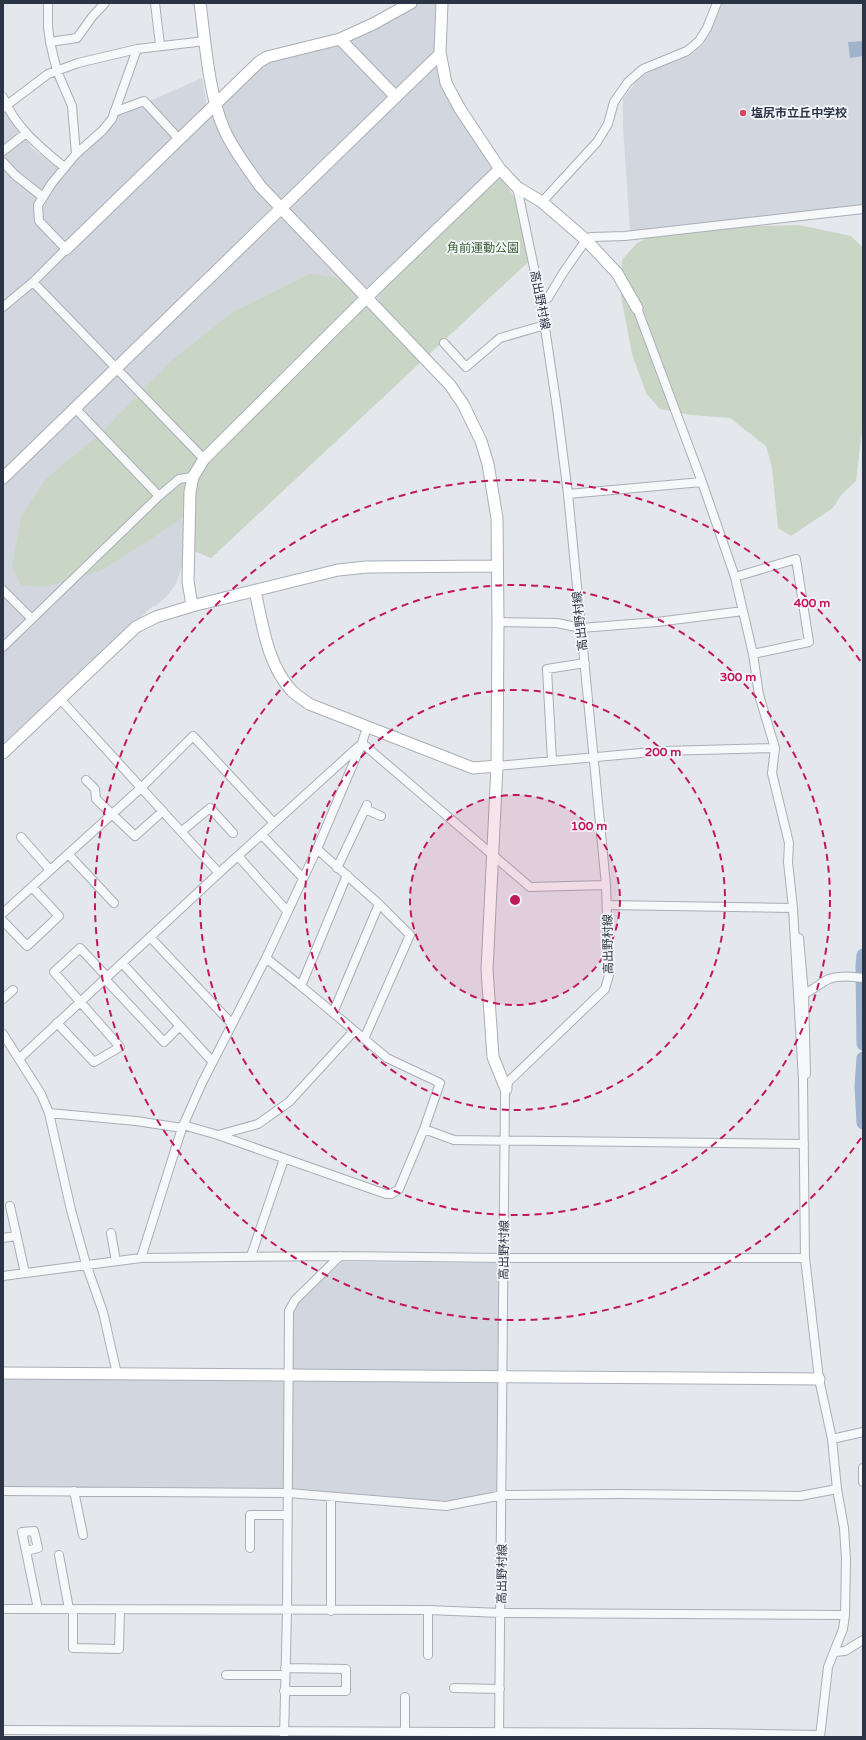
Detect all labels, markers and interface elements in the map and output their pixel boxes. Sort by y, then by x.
place label: 塩尻市立丘中学校 [751,106,847,120]
marker: 塩尻市立丘中学校 [738,108,748,118]
park label: 角前運動公園 [447,241,519,255]
street label: 高出野村線 [527,269,553,331]
street label: 高出野村線 [570,590,590,652]
text: 400 m [794,596,830,610]
text: 300 m [720,670,756,684]
text: 200 m [645,745,681,759]
text: 100 m [571,819,607,833]
centre of rings [508,893,522,907]
street label: 高出野村線 [600,914,616,974]
street label: 高出野村線 [496,1220,512,1280]
street label: 高出野村線 [494,1544,510,1604]

